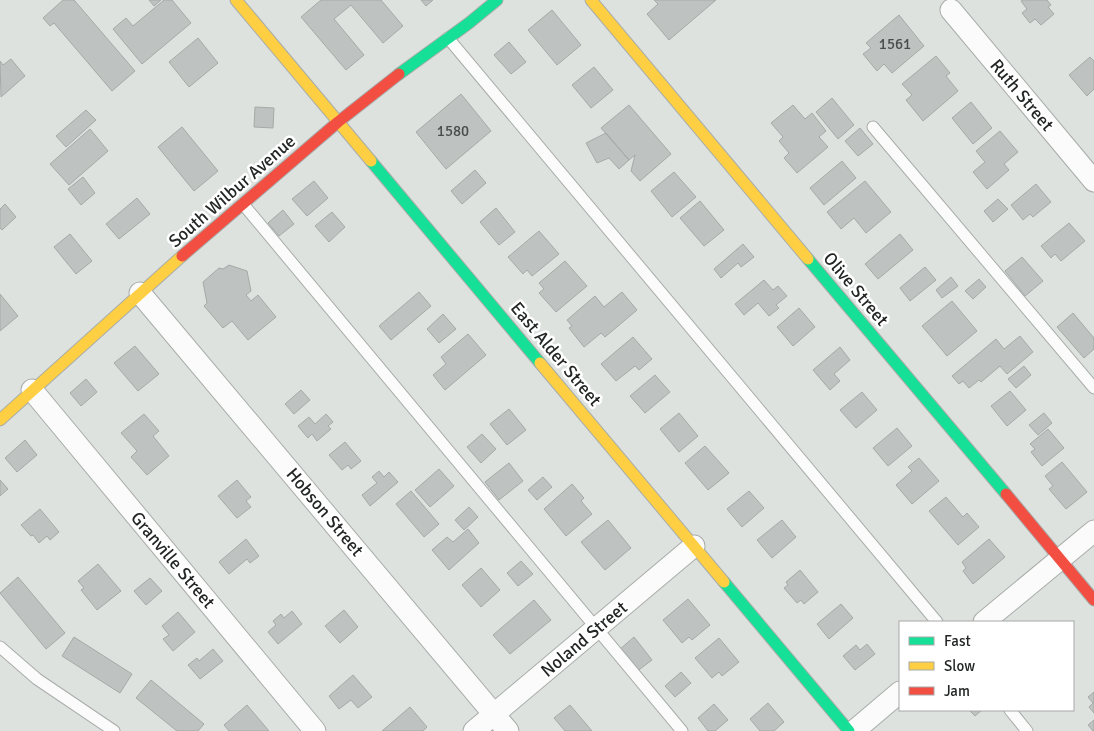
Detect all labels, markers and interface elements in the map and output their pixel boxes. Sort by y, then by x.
house number: 1561 [879,35,911,53]
street label: Ruth Street [986,55,1058,135]
house number: 1580 [437,122,469,140]
street label: South Wilbur Avenue [164,130,300,252]
street label: Olive Street [819,248,893,330]
street label: East Alder Street [506,297,606,411]
street label: Hobson Street [282,463,368,561]
street label: Granville Street [126,507,220,613]
street label: Noland Street [536,596,632,682]
legend [899,621,1074,711]
text: Fast [944,632,971,650]
text: Slow [944,657,975,675]
text: Jam [944,682,970,700]

